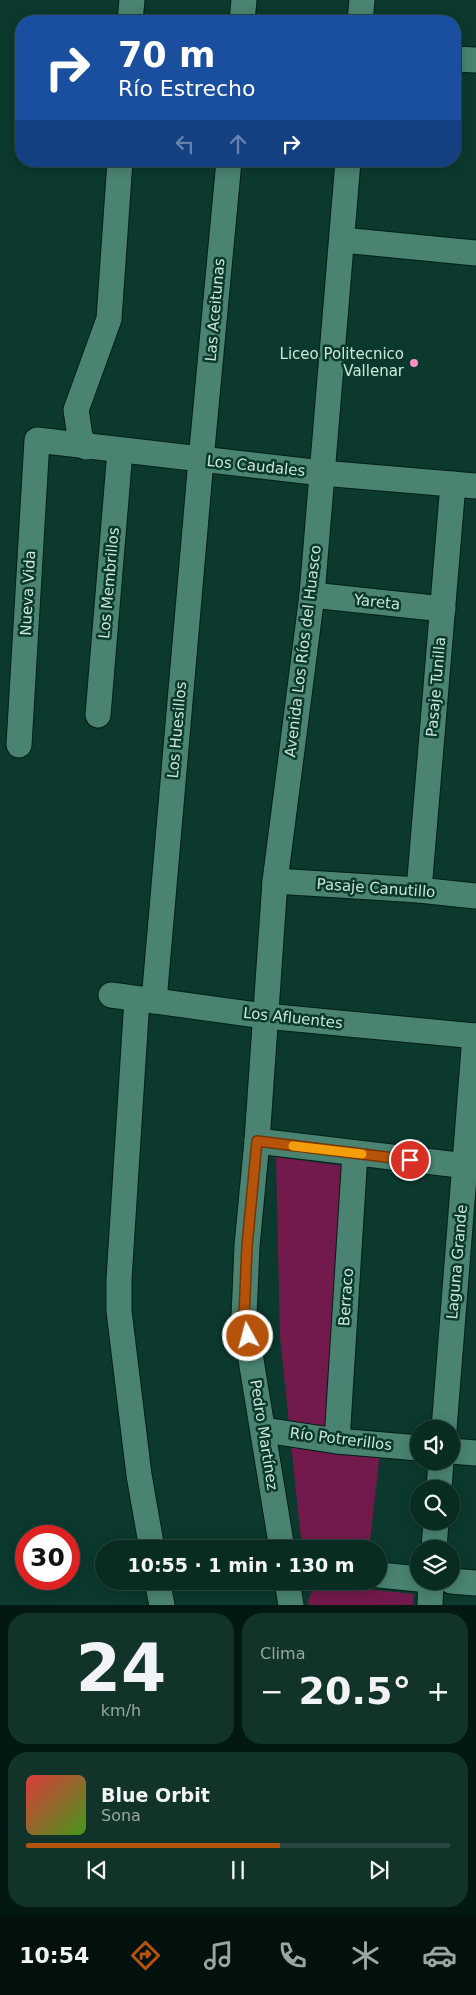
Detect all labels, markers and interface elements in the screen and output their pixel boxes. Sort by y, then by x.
icon: right [35,35,100,100]
text: 70 m [118,35,215,75]
text: Río Estrecho [118,76,255,101]
icon: left [171,130,199,158]
icon: ahead [224,130,252,158]
icon: right [277,130,305,158]
street label: Las Aceitunas [202,257,228,362]
place label: Liceo Politecnico Vallenar [280,345,405,380]
marker: Liceo Politecnico Vallenar [408,357,420,369]
street label: Los Caudales [206,452,306,480]
street label: Los Membrillos [95,526,123,639]
street label: Avenida Los Ríos del Huasco [281,544,325,758]
street label: Nueva Vida [17,550,39,636]
street label: Yareta [352,591,401,613]
street label: Pasaje Tunilla [423,636,449,738]
street label: Los Huesillos [164,681,190,779]
street label: Pasaje Canutillo [316,875,436,901]
street label: Los Afluentes [242,1004,344,1032]
pin [389,1139,431,1181]
icon: arrive [396,1146,424,1174]
street label: Laguna Grande [443,1204,471,1320]
street label: Berraco [335,1267,357,1327]
position arrow [221,1309,273,1361]
street label: Pedro Martínez [246,1378,282,1492]
map controls [410,1420,460,1590]
button: sound [410,1420,460,1470]
street label: Río Potrerillos [289,1424,393,1454]
button: search [410,1480,460,1530]
speed limit sign: 30 [15,1525,80,1590]
button: layers [410,1540,460,1590]
text: 10:55 · 1 min · 130 m [127,1554,355,1576]
text: 24 [76,1631,166,1706]
text: Clima [260,1644,305,1663]
text: 20.5° [299,1669,411,1713]
text: − [260,1675,283,1708]
text: + [427,1675,450,1708]
text: km/h [101,1701,141,1720]
text: Blue Orbit [101,1784,210,1806]
text: Sona [101,1806,141,1825]
icon: previous [83,1856,111,1884]
icon: pause [224,1856,252,1884]
icon: next [365,1856,393,1884]
icon: directions [128,1938,163,1973]
icon: music [201,1938,236,1973]
icon: phone [275,1938,310,1973]
icon: climate [348,1938,383,1973]
icon: car [422,1938,457,1973]
text: 10:54 [19,1943,89,1968]

